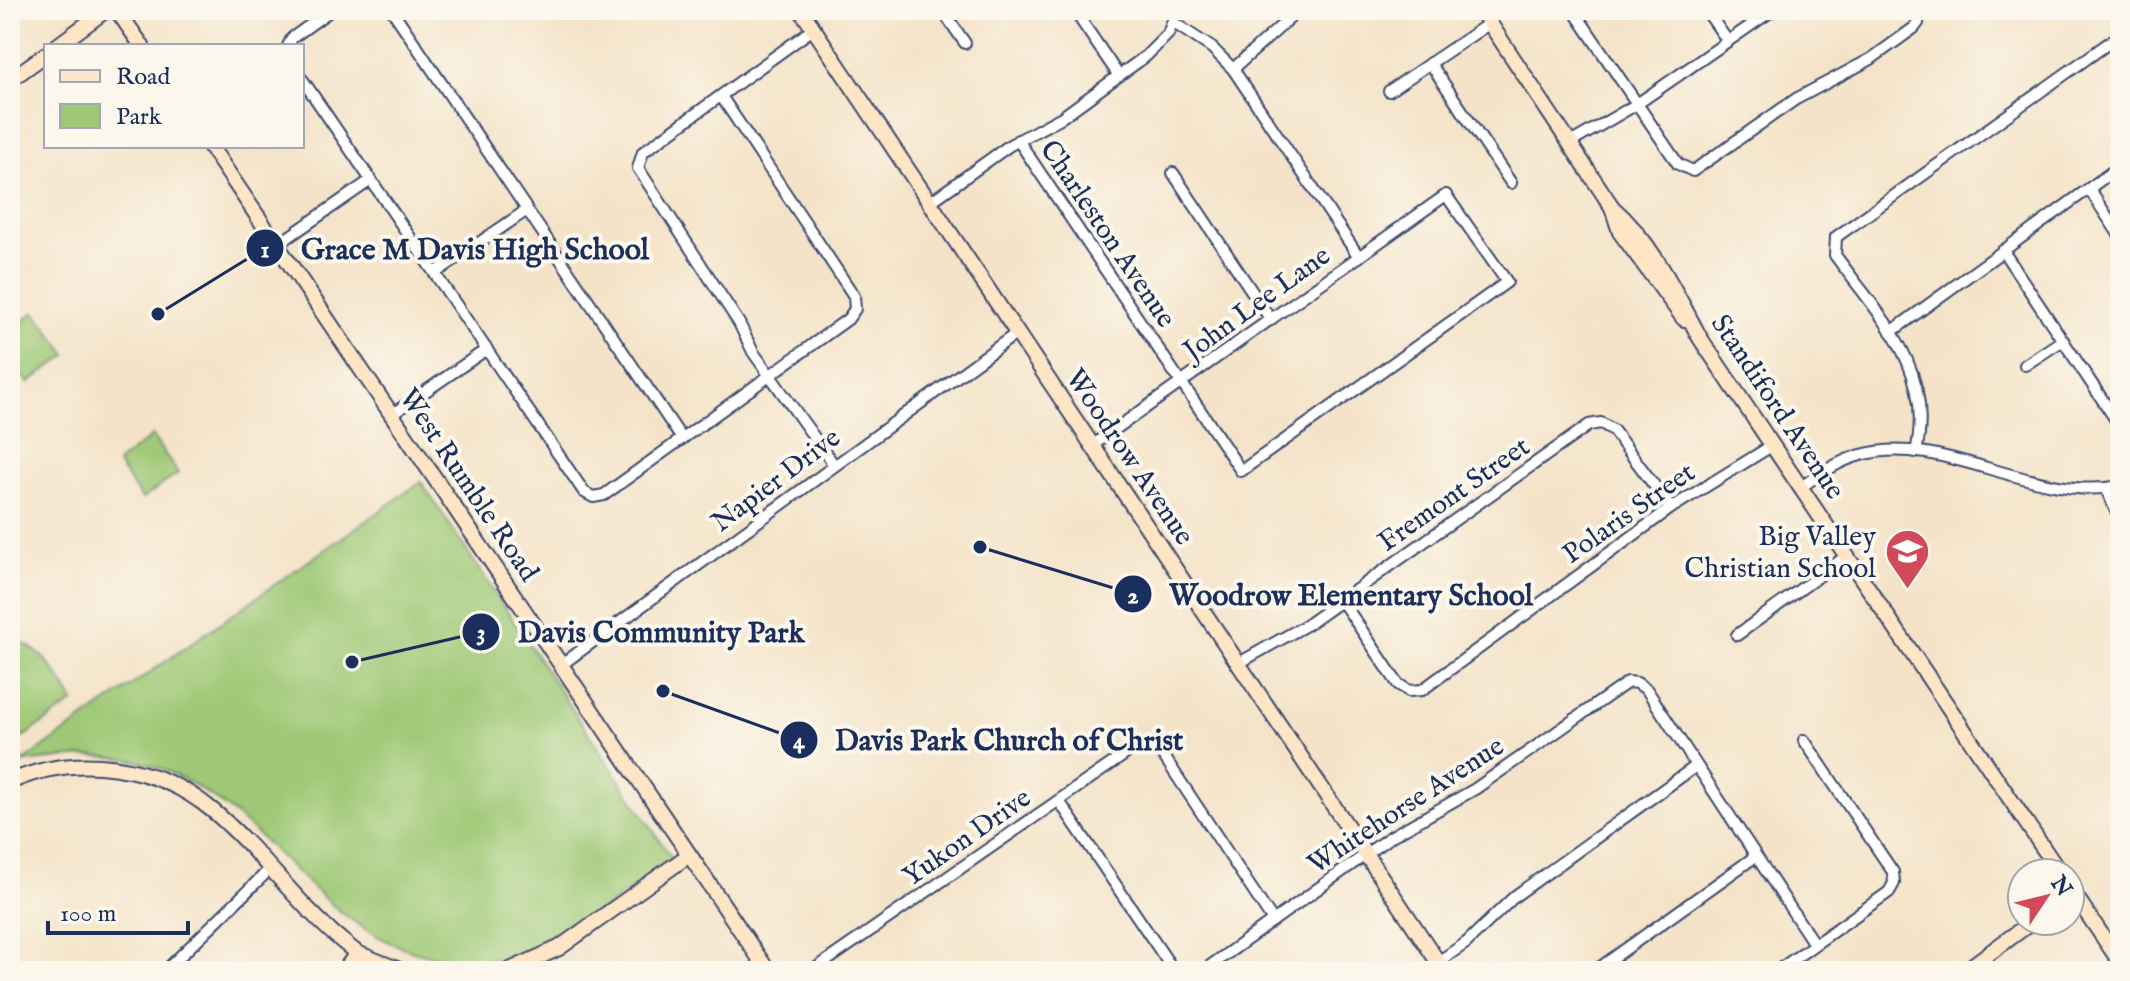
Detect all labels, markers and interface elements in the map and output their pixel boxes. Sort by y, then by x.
legend [44,44,304,148]
text: Road [116,62,170,93]
text: Park [116,102,162,133]
street label: Charleston Avenue [1031,134,1183,335]
callout: Grace M Davis High School [245,221,665,275]
text: Grace M Davis High School [301,232,650,270]
text: 1 [261,235,270,266]
street label: John Lee Lane [1175,239,1338,371]
street label: Standiford Avenue [1702,308,1852,507]
street label: Woodrow Avenue [1057,362,1201,552]
street label: West Rumble Road [390,382,546,589]
street label: Napier Drive [705,421,848,541]
street label: Fremont Street [1372,430,1537,560]
street label: Polaris Street [1556,455,1703,572]
place label: Big Valley Christian School [1684,520,1876,587]
school or university icon: Big Valley Christian School [1883,527,1931,590]
callout: Woodrow Elementary School [1113,567,1549,621]
text: Woodrow Elementary School [1168,578,1534,616]
text: 2 [1127,581,1139,612]
callout: Davis Community Park [461,605,821,659]
text: Davis Community Park [517,615,805,653]
text: 3 [477,618,485,649]
callout: Davis Park Church of Christ [779,713,1200,767]
text: Davis Park Church of Christ [835,723,1184,761]
text: 4 [793,726,806,757]
street label: Whitehorse Avenue [1302,729,1511,883]
street label: Yukon Drive [897,781,1038,895]
north arrow [2006,857,2086,937]
text: N [2043,870,2078,903]
scale bar [48,885,188,935]
text: 100 m [60,899,116,930]

